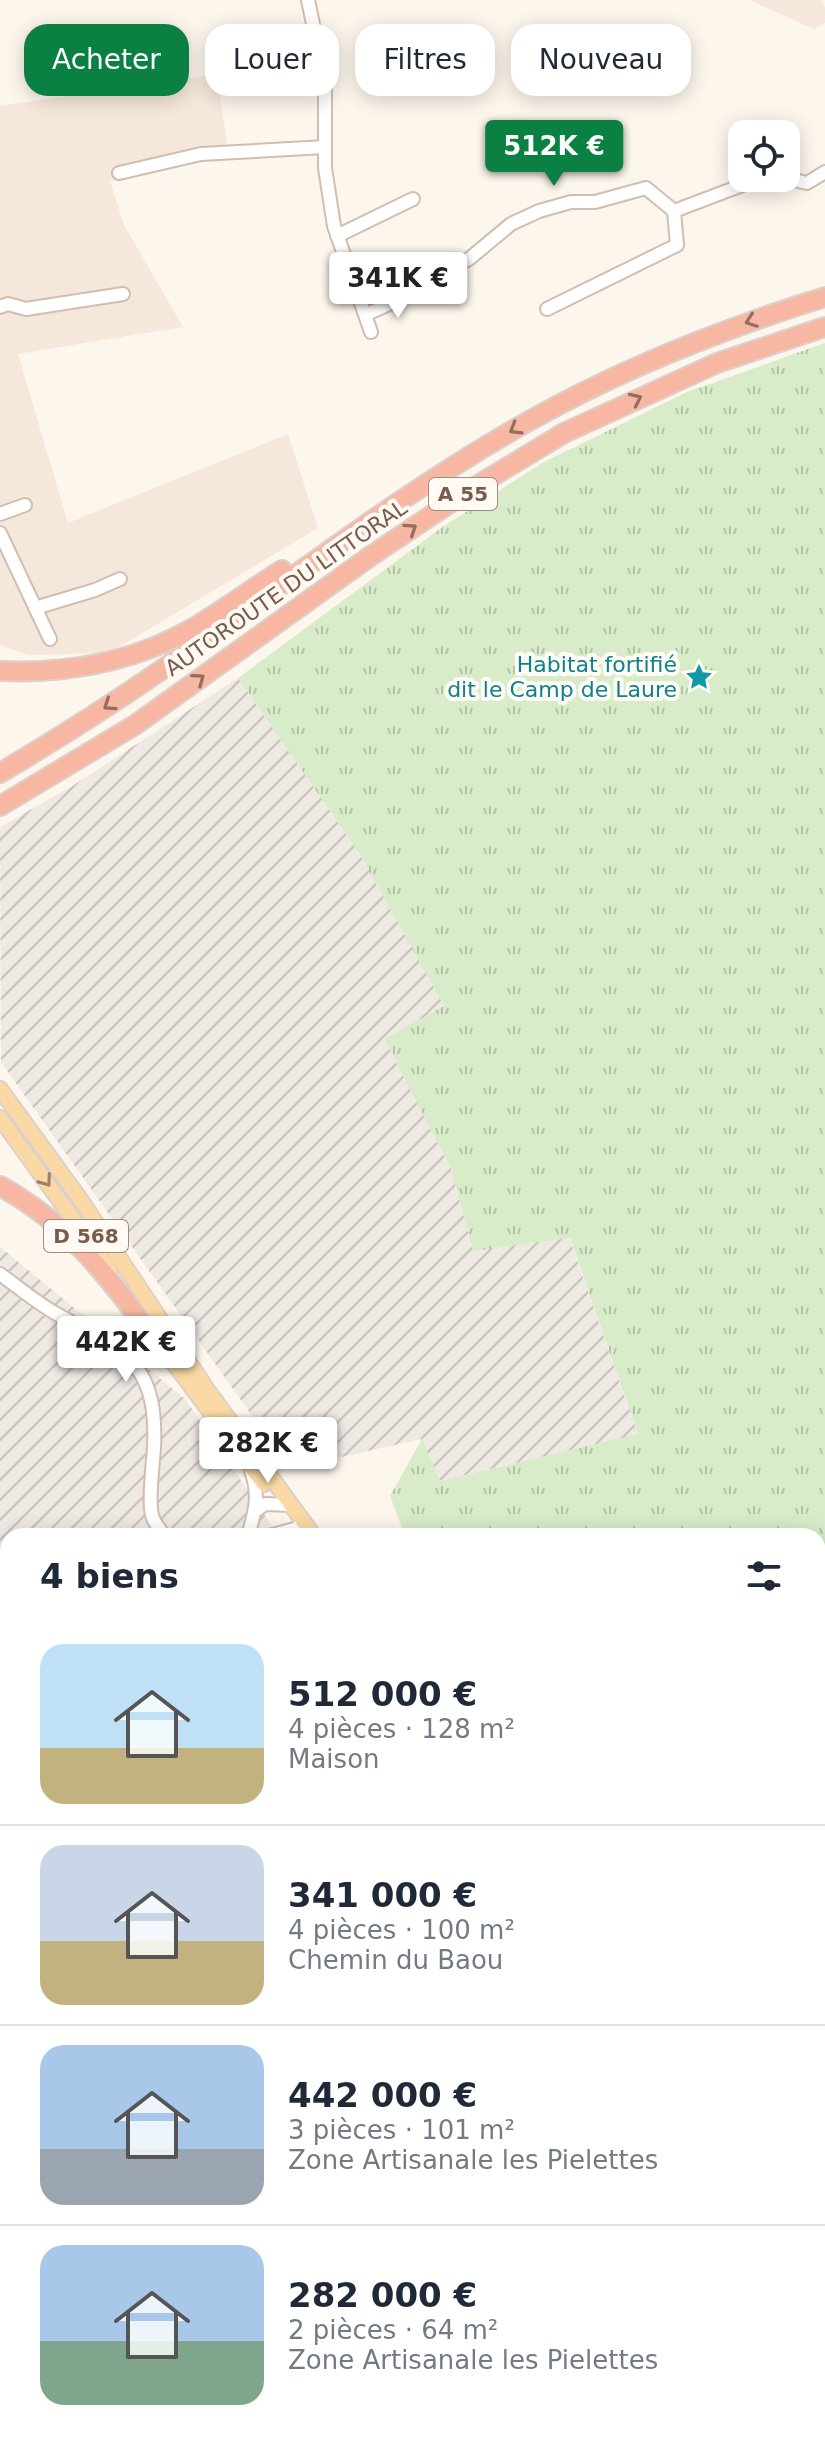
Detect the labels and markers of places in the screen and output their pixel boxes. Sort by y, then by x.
pin: 512K € [489,120,619,188]
pin: 341K € [333,252,463,320]
place label: Habitat fortifié dit le Camp de Laure [447,652,677,702]
place icon: Habitat fortifié dit le Camp de Laure [684,662,714,692]
pin: 442K € [61,1316,191,1384]
pin: 282K € [203,1417,333,1485]

